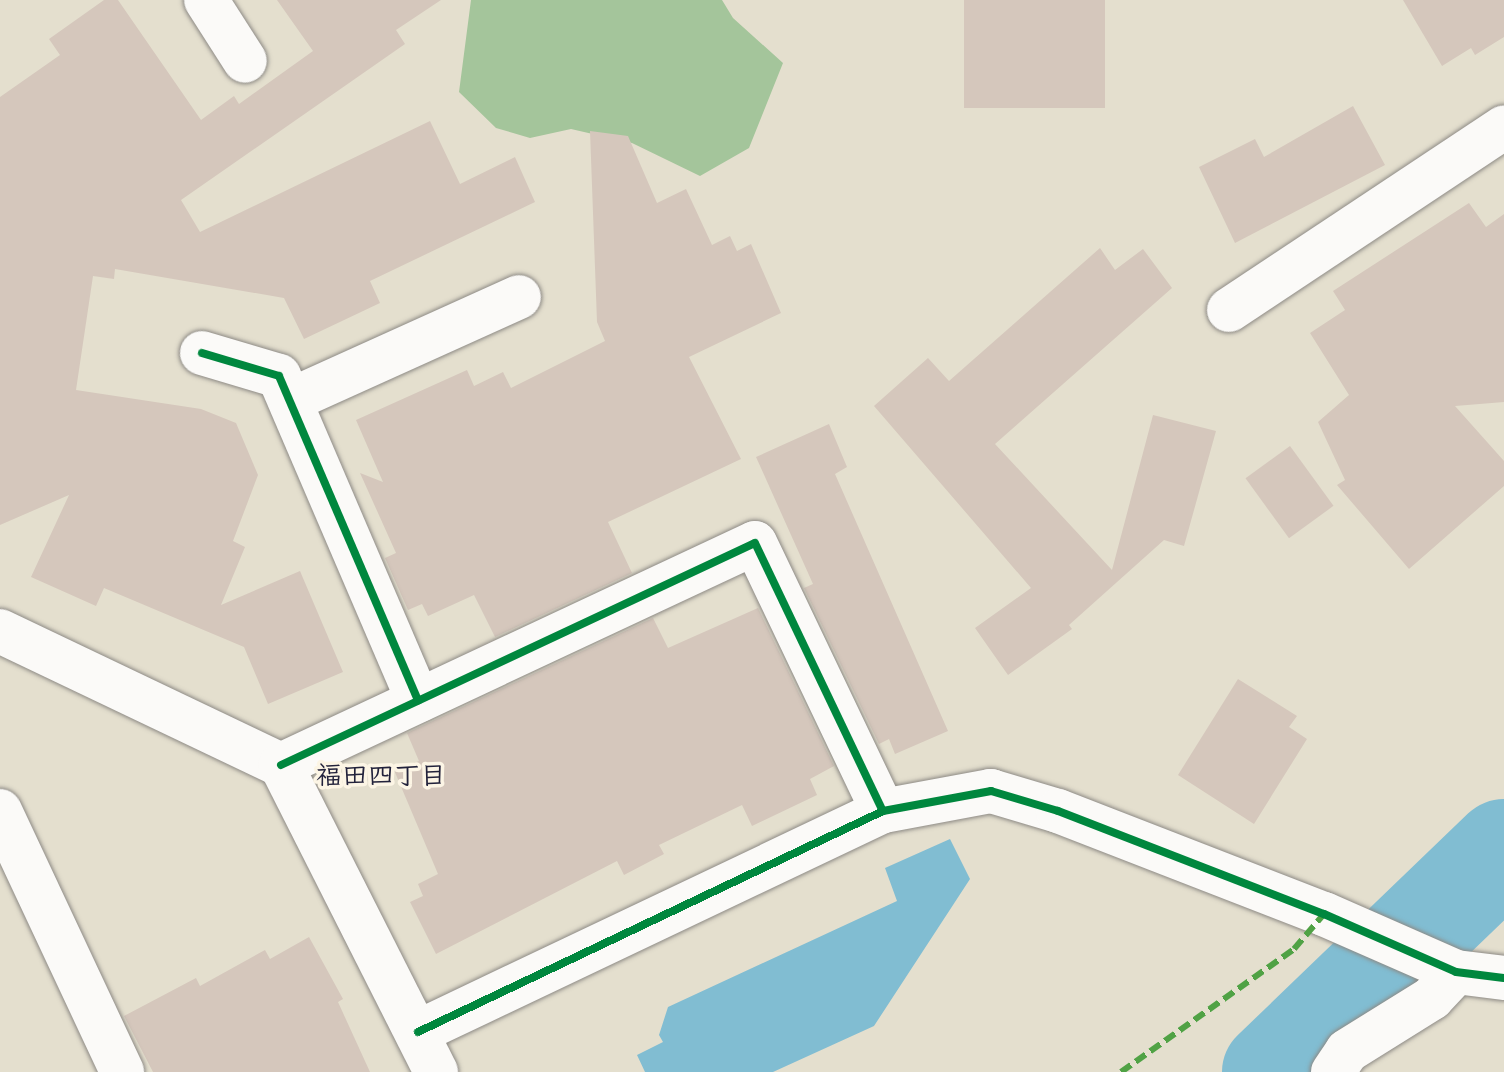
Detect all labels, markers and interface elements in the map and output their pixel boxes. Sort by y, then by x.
district label: 福田四丁目 [316,761,446,793]

